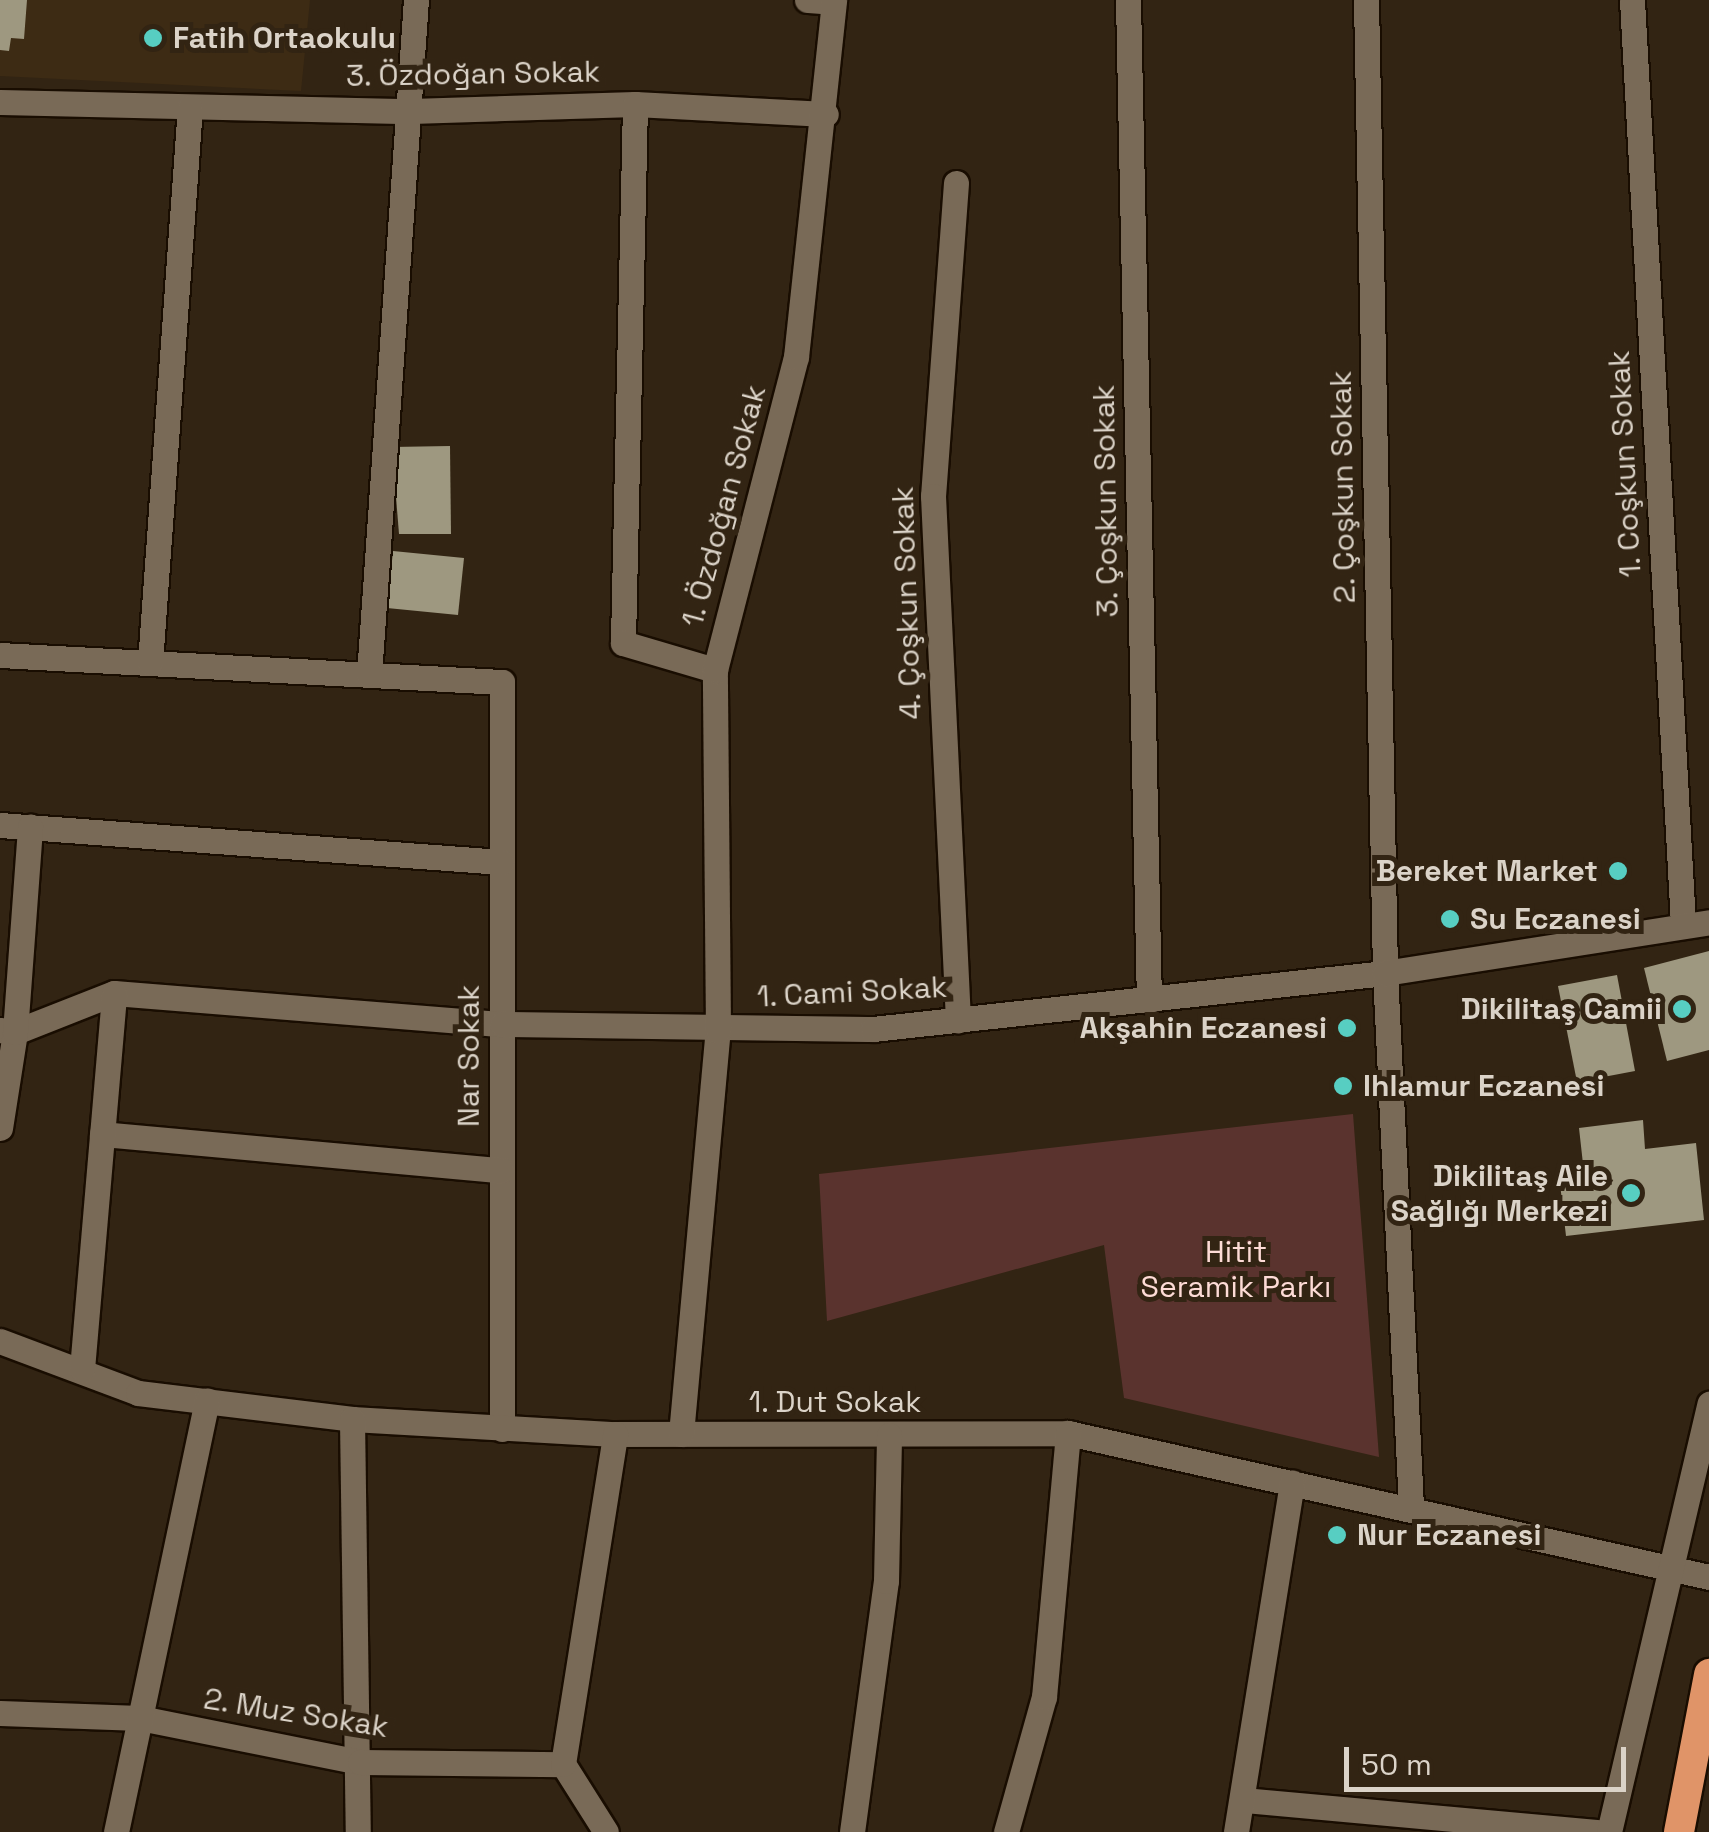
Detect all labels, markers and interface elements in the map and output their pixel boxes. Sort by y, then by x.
place label: Fatih Ortaokulu [173,20,396,56]
marker: Fatih Ortaokulu [142,27,164,49]
street label: 3. Özdoğan Sokak [345,54,601,94]
street label: 1. Coşkun Sokak [1601,349,1649,579]
street label: 2. Çoşkun Sokak [1323,370,1363,604]
street label: 1. Özdoğan Sokak [674,381,774,631]
street label: 3. Çoşkun Sokak [1086,384,1126,618]
street label: 4. Çoşkun Sokak [885,485,929,721]
place label: Bereket Market [1376,853,1598,889]
marker: Bereket Market [1607,860,1629,882]
place label: Su Eczanesi [1470,901,1641,937]
marker: Su Eczanesi [1439,908,1461,930]
street label: 1. Cami Sokak [756,969,948,1015]
street label: Nar Sokak [451,985,487,1127]
place label: Dikilitaş Camii [1461,991,1662,1027]
marker: Dikilitaş Camii [1671,998,1693,1020]
place label: Akşahin Eczanesi [1080,1010,1327,1046]
marker: Akşahin Eczanesi [1336,1017,1358,1039]
place label: Ihlamur Eczanesi [1363,1068,1604,1104]
marker: Ihlamur Eczanesi [1332,1075,1354,1097]
place label: Dikilitaş Aile Sağlığı Merkezi [1391,1158,1608,1228]
marker: Dikilitaş Aile Sağlığı Merkezi [1618,1180,1644,1206]
park label: Hitit Seramik Parkı [1141,1234,1331,1304]
street label: 1. Dut Sokak [748,1384,922,1420]
place label: Nur Eczanesi [1357,1517,1541,1553]
marker: Nur Eczanesi [1326,1524,1348,1546]
street label: 2. Muz Sokak [201,1681,391,1745]
scale bar [1349,1727,1632,1789]
text: 50 m [1361,1745,1432,1784]

